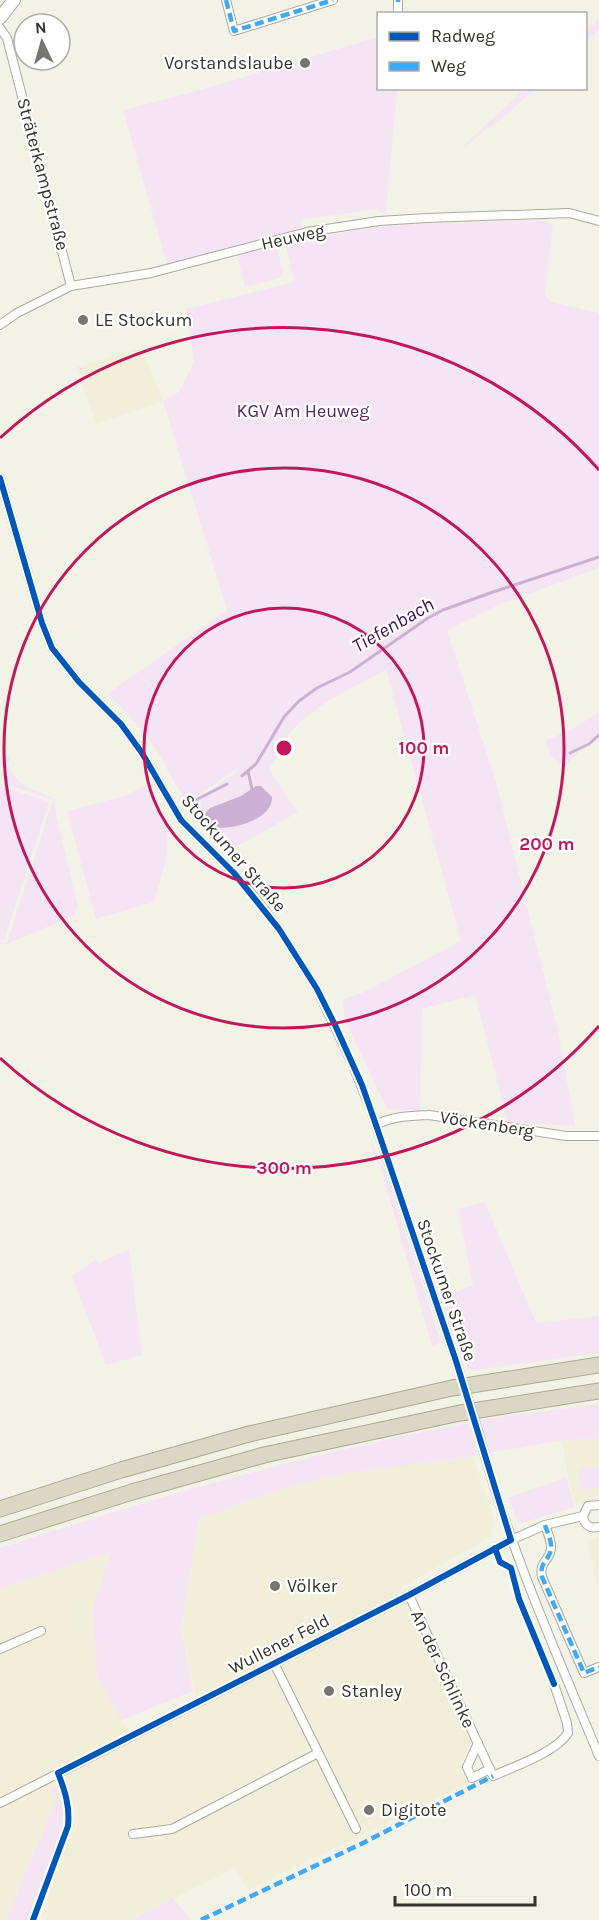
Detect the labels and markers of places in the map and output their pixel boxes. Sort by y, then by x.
place label: Vorstandslaube [164,52,293,74]
marker: Vorstandslaube [298,56,312,70]
place label: LE Stockum [95,309,192,331]
marker: LE Stockum [76,313,90,327]
centre of rings [274,738,294,758]
place label: Völker [287,1575,338,1597]
marker: Völker [268,1579,282,1593]
place label: Stanley [341,1680,403,1702]
marker: Stanley [322,1684,336,1698]
place label: Digitote [381,1799,446,1821]
marker: Digitote [362,1803,376,1817]

